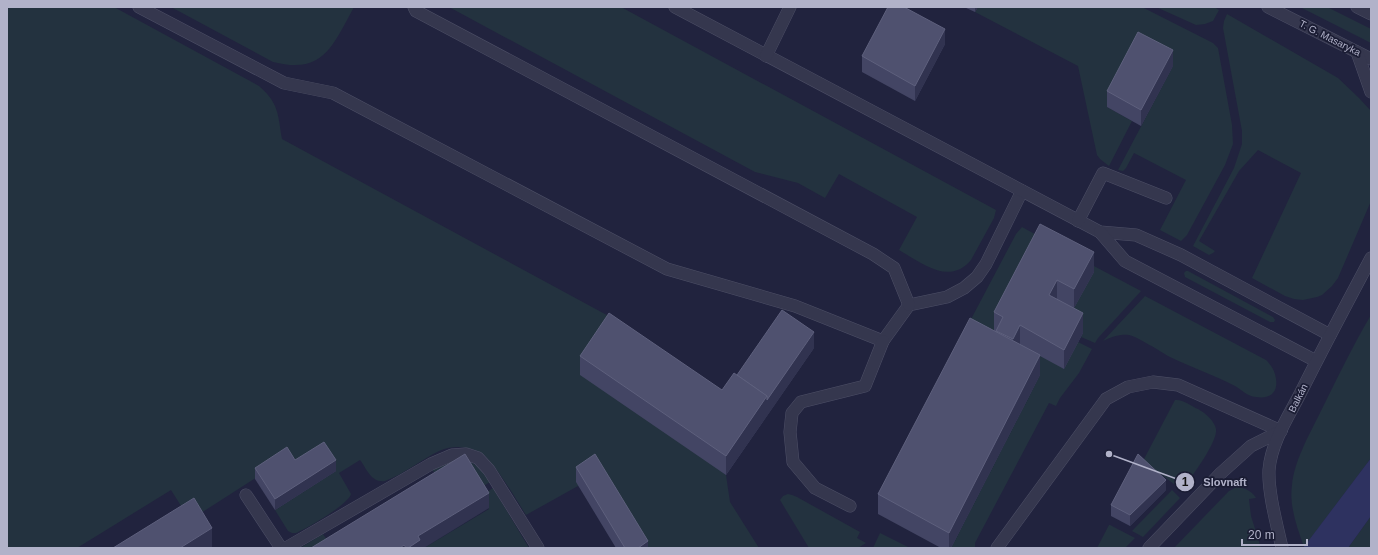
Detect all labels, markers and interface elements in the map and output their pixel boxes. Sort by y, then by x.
street label: T. G. Masaryka [1298,18,1363,58]
street label: Balkán [1286,382,1310,414]
callout: Slovnaft [1175,470,1255,493]
text: 1 [1182,475,1189,489]
text: Slovnaft [1203,476,1247,488]
scale bar [1242,521,1307,547]
text: 20 m [1248,528,1275,542]

